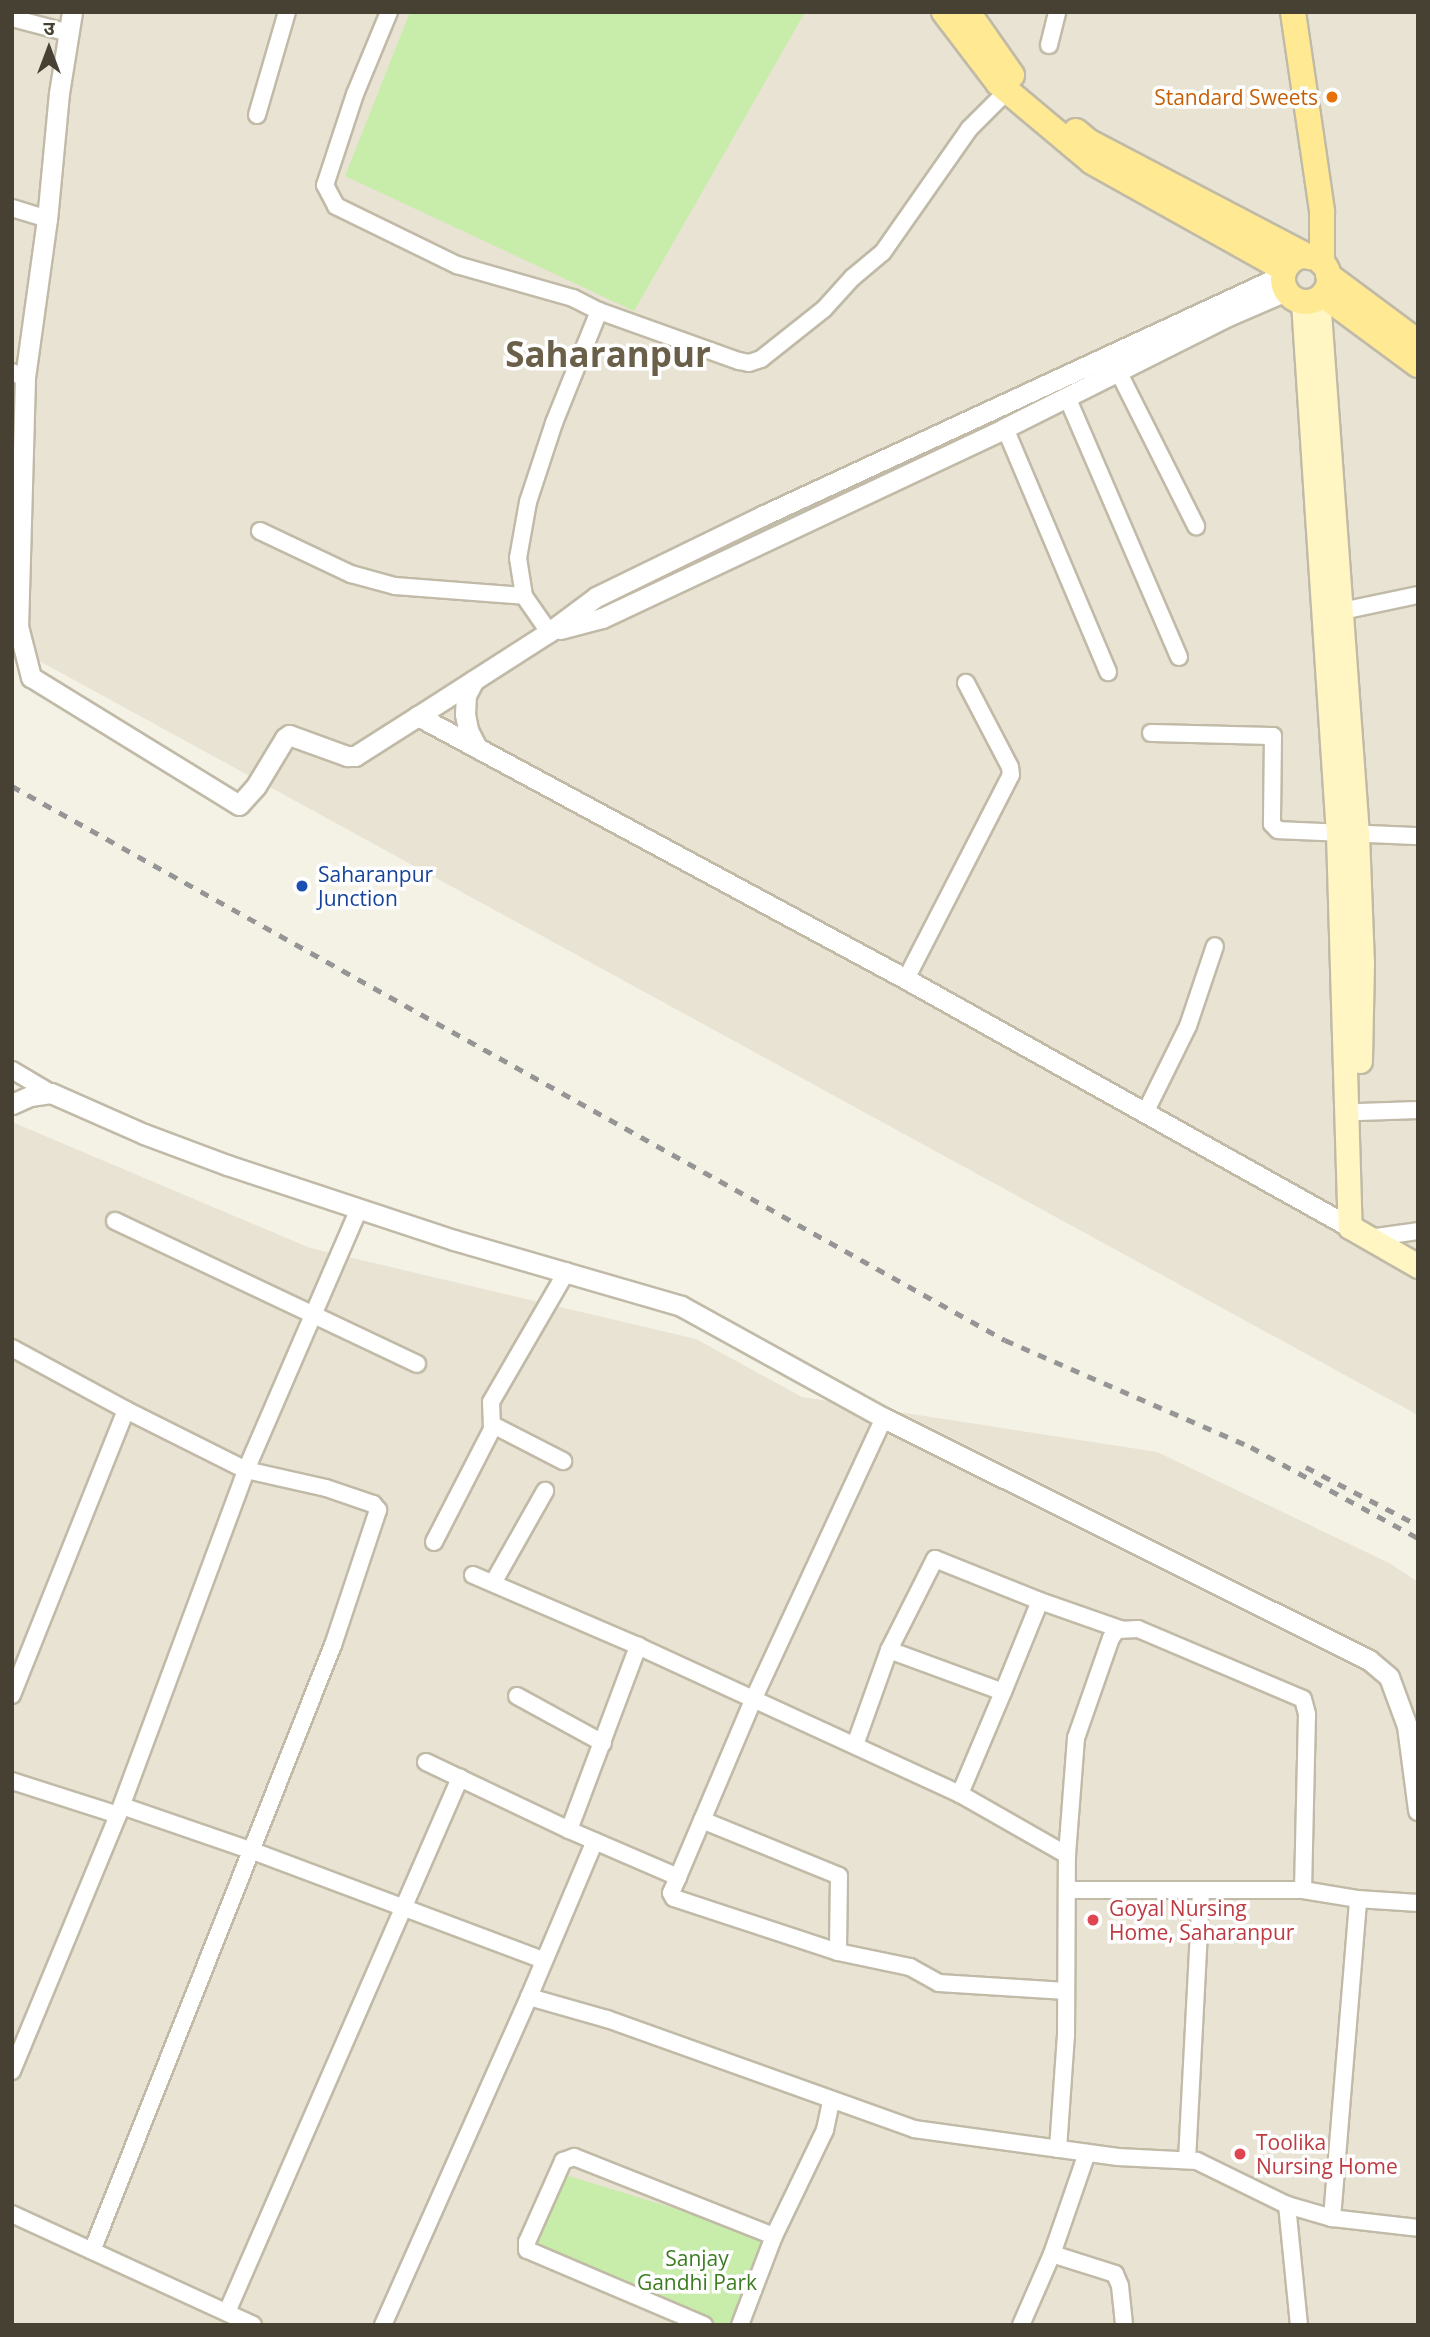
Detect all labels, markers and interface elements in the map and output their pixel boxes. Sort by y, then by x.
north arrow [14,14,84,84]
text: उ [43,15,55,41]
place label: Standard Sweets [1154,84,1318,110]
marker: Standard Sweets [1324,89,1340,105]
district label: Saharanpur [505,333,711,375]
place label: Saharanpur Junction [318,861,433,911]
marker: Saharanpur Junction [292,876,312,896]
place label: Goyal Nursing Home, Saharanpur [1109,1895,1294,1945]
marker: Goyal Nursing Home, Saharanpur [1083,1910,1103,1930]
place label: Toolika Nursing Home [1256,2129,1398,2179]
marker: Toolika Nursing Home [1230,2144,1250,2164]
park label: Sanjay Gandhi Park [637,2245,757,2295]

